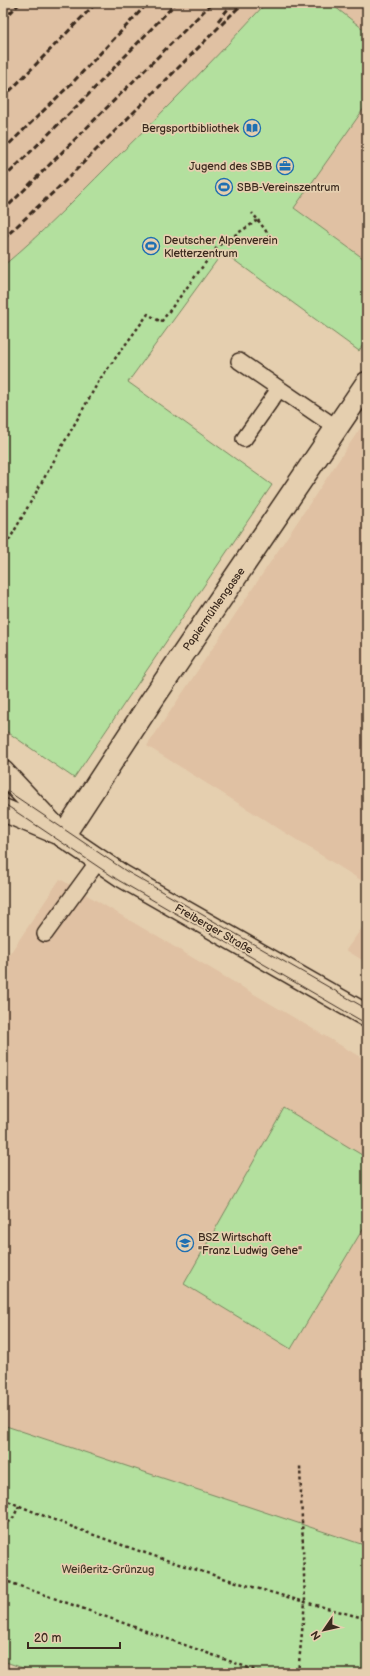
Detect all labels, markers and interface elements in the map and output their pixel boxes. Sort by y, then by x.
library icon: Bergsportbibliothek [242,118,262,138]
place label: Bergsportbibliothek [142,122,240,135]
office icon: Jugend des SBB [275,156,295,176]
place label: Jugend des SBB [189,160,272,173]
sports icon: SBB-Vereinszentrum [214,177,234,197]
place label: SBB-Vereinszentrum [237,181,340,194]
place label: Deutscher Alpenverein Kletterzentrum [164,234,278,260]
sports icon: Deutscher Alpenverein Kletterzentrum [141,236,161,256]
street label: Papiermühlengasse [180,565,248,653]
street label: Freiberger Straße [173,901,256,957]
place label: BSZ Wirtschaft "Franz Ludwig Gehe" [198,1231,302,1257]
school or university icon: BSZ Wirtschaft "Franz Ludwig Gehe" [175,1233,195,1253]
park label: Weißeritz-Grünzug [62,1563,154,1576]
north arrow [304,1610,344,1650]
scale bar [28,1624,120,1650]
text: N [308,1628,324,1642]
text: 20 m [34,1631,61,1646]

